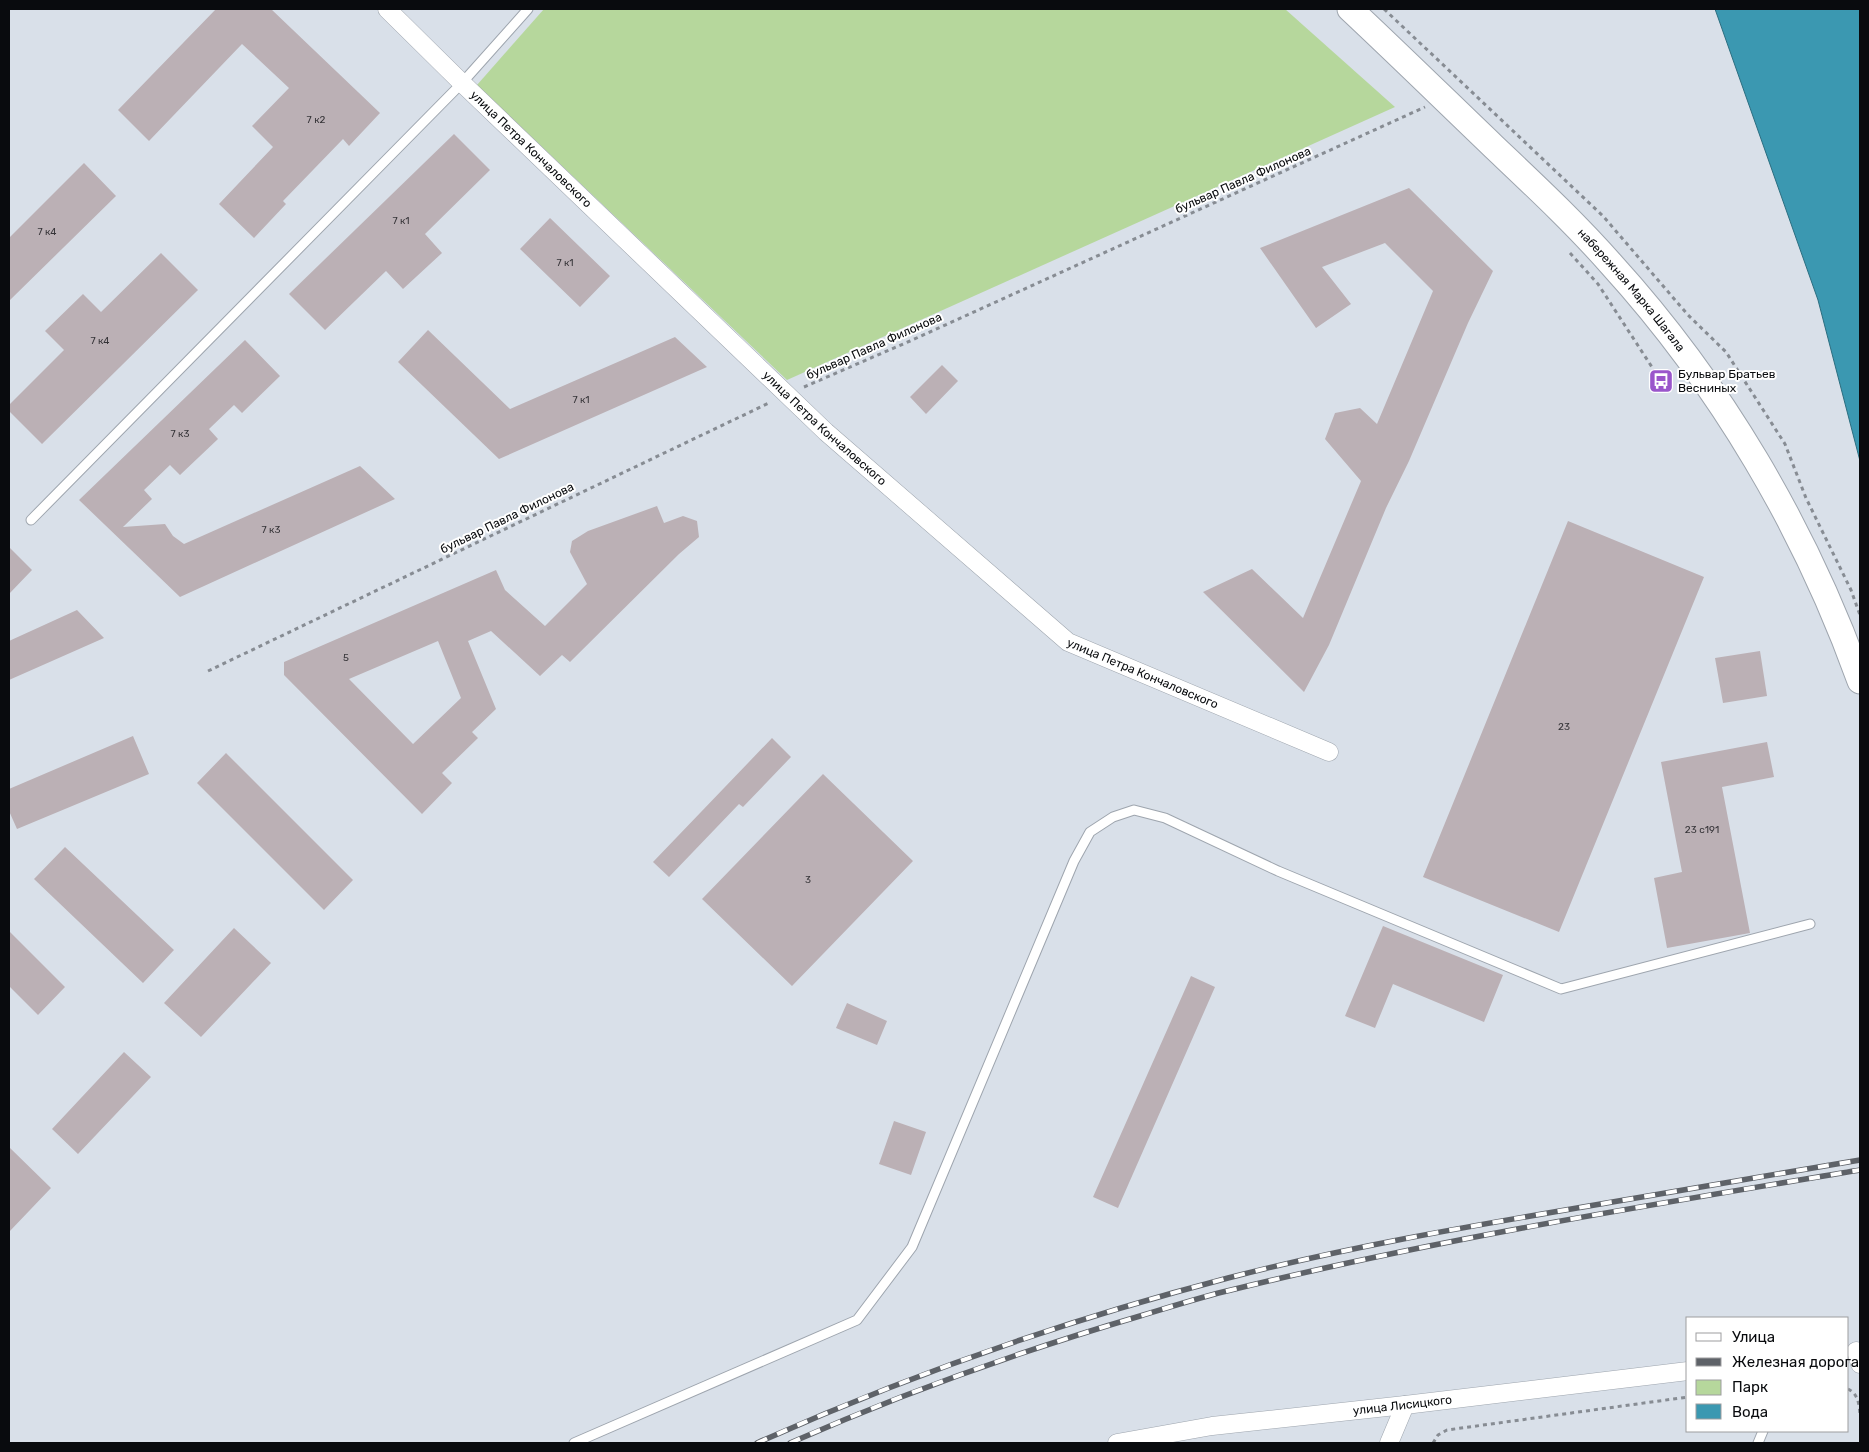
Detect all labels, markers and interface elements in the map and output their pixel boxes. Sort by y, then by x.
street label: улица Петра Кончаловского [467,88,595,211]
house number: 7 к2 [307,114,326,126]
street label: бульвар Павла Филонова [1173,144,1313,216]
house number: 7 к1 [392,215,410,227]
house number: 7 к4 [37,226,57,238]
street label: набережная Марка Шагала [1575,226,1688,354]
house number: 7 к1 [556,257,574,269]
street label: бульвар Павла Филонова [804,310,944,382]
house number: 7 к4 [90,335,110,347]
place label: Бульвар Братьев Весниных [1678,367,1776,395]
street label: улица Петра Кончаловского [760,368,889,488]
bus stop icon: Бульвар Братьев Весниных [1648,368,1674,394]
house number: 7 к1 [572,394,590,406]
house number: 7 к3 [171,428,189,440]
street label: бульвар Павла Филонова [438,479,576,557]
house number: 7 к3 [262,524,280,536]
street label: улица Петра Кончаловского [1065,635,1220,712]
house number: 5 [343,652,349,664]
house number: 23 [1558,721,1570,733]
house number: 23 c191 [1685,824,1719,836]
house number: 3 [805,874,811,886]
legend [1686,1317,1849,1432]
text: Улица [1732,1328,1775,1346]
text: Железная дорога [1732,1353,1859,1371]
text: Парк [1732,1378,1768,1396]
street label: улица Лисицкого [1352,1392,1453,1418]
text: Вода [1732,1403,1768,1421]

